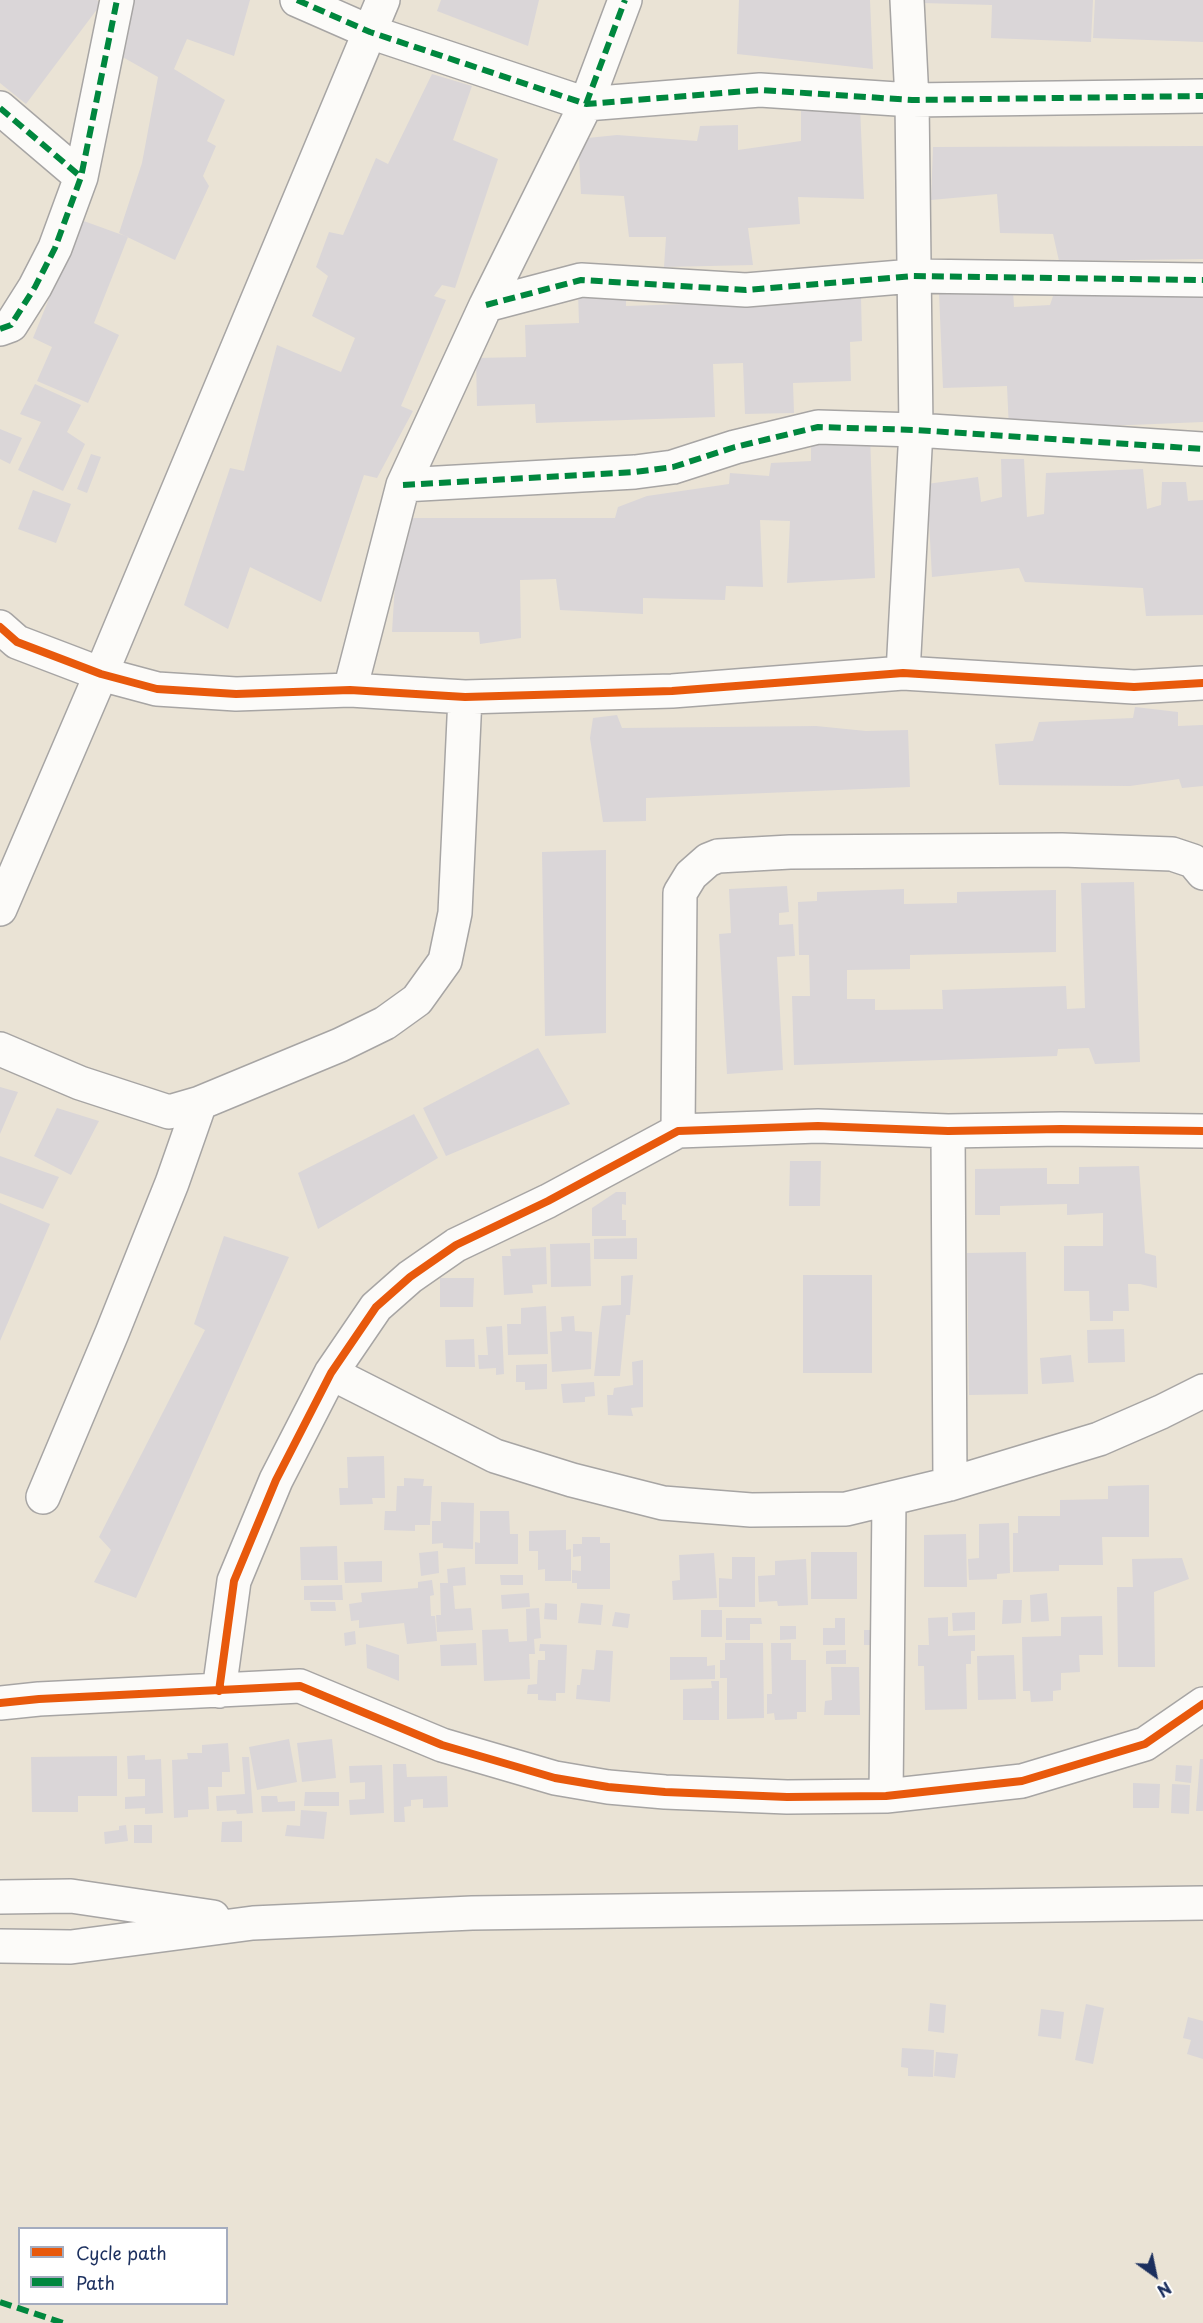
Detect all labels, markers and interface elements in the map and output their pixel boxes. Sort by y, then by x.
legend [18,2227,228,2305]
text: Cycle path [76,2239,167,2266]
north arrow [1125,2245,1185,2305]
text: Path [76,2269,115,2296]
text: N [1153,2277,1177,2304]

